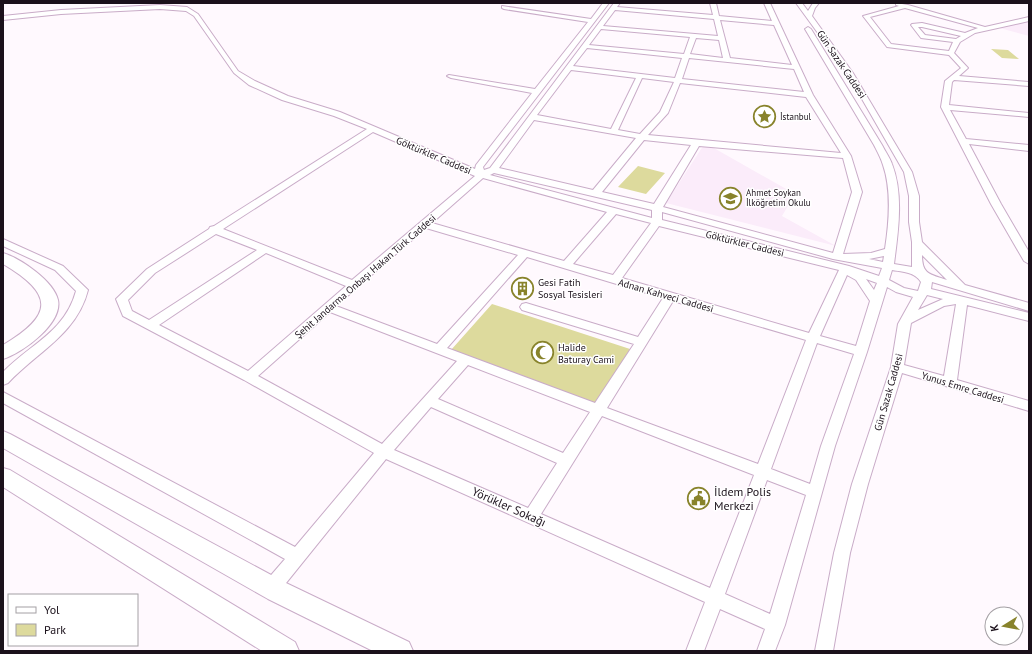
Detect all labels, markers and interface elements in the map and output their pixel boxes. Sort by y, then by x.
street label: Gün Sazak Caddesi [814,28,869,101]
place icon: İstanbul [752,104,778,130]
place label: İstanbul [780,111,812,122]
street label: Göktürkler Caddesi [394,134,473,177]
school or university icon: Ahmet Soykan İlköğretim Okulu [718,185,744,211]
place label: Ahmet Soykan İlköğretim Okulu [746,187,811,208]
street label: Şehit Jandarma Onbaşı Hakan Türk Caddesi [292,211,439,341]
street label: Göktürkler Caddesi [704,227,786,260]
building icon: Gesi Fatih Sosyal Tesisleri [509,275,535,301]
place label: Gesi Fatih Sosyal Tesisleri [538,276,602,301]
street label: Adnan Kahveci Caddesi [617,276,715,315]
mosque icon: Halide Baturay Cami [529,340,555,366]
place label: Halide Baturay Cami [558,341,614,366]
street label: Gün Sazak Caddesi [871,352,906,432]
street label: Yunus Emre Caddesi [920,369,1006,406]
street label: Yörükler Sokağı [470,484,549,530]
place label: İldem Polis Merkezi [714,484,771,513]
public building icon: İldem Polis Merkezi [685,486,711,512]
legend [8,594,138,646]
text: Yol [44,602,60,617]
north arrow [984,606,1024,646]
text: Park [44,622,66,637]
text: K [987,623,1002,633]

